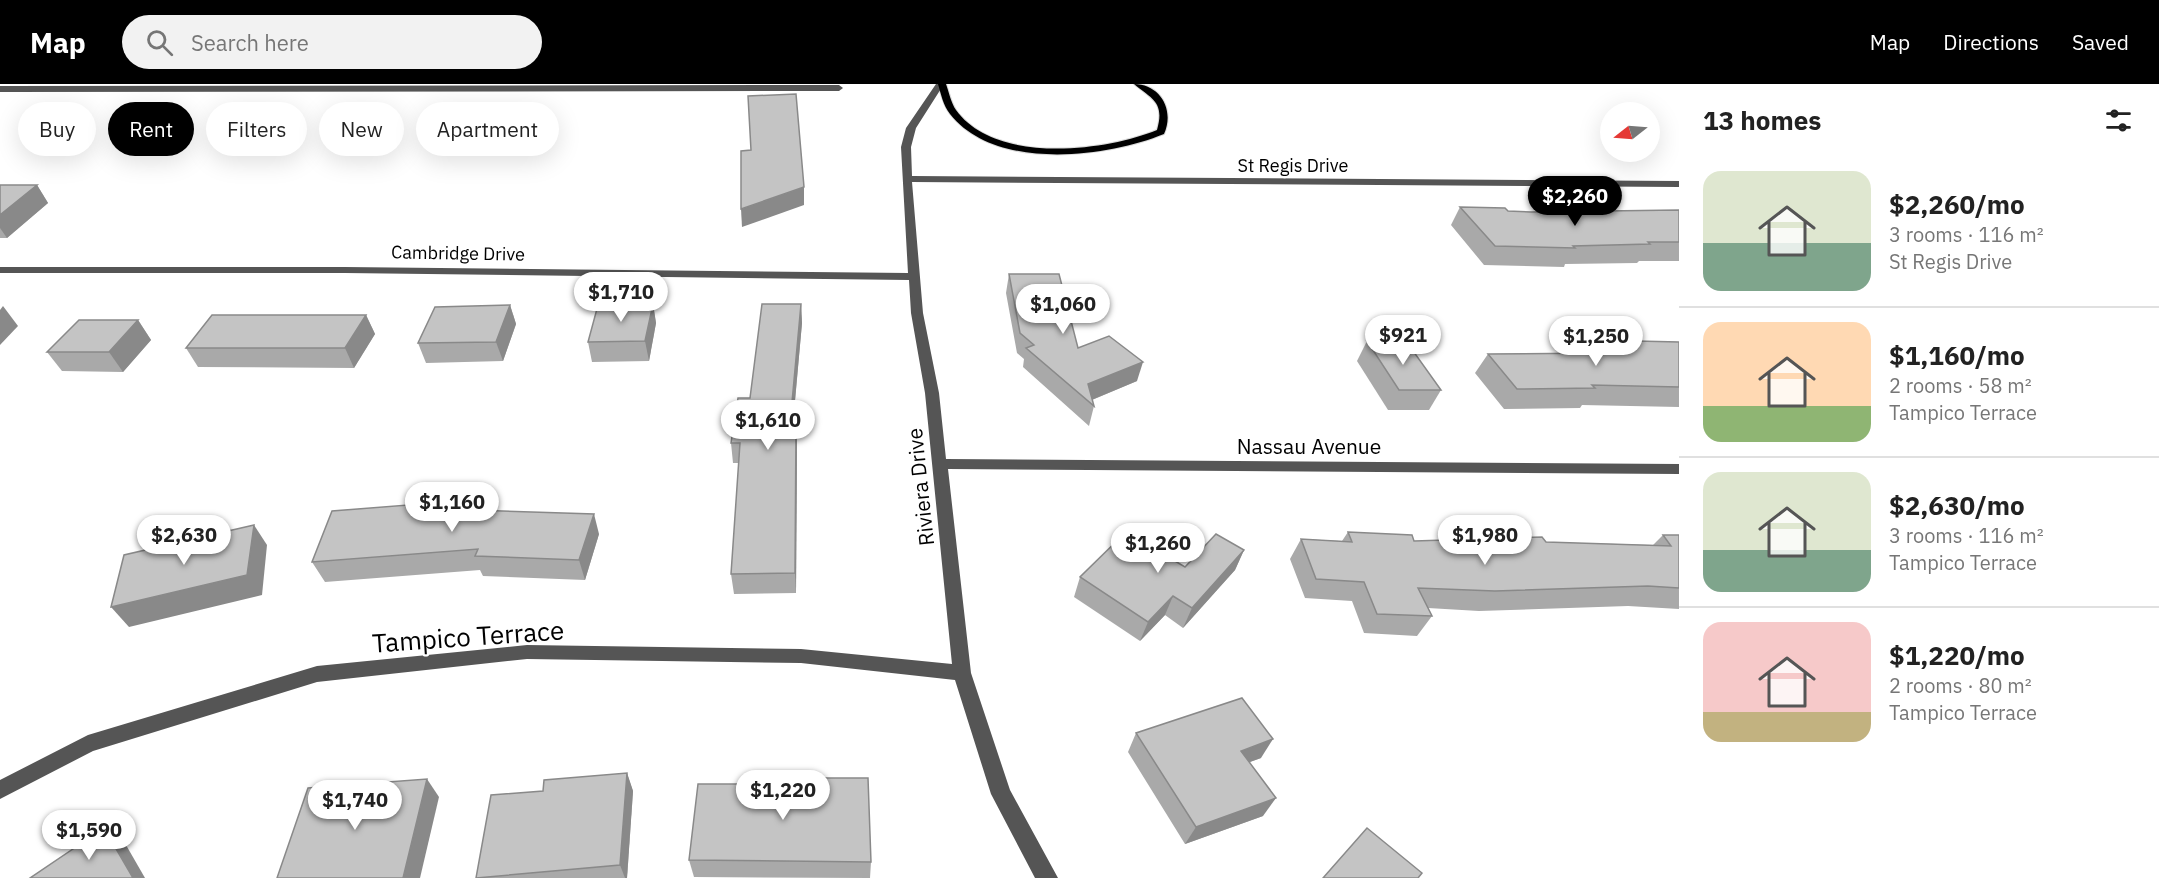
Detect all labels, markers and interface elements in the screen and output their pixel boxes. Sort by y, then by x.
search box [122,15,542,69]
text: Map [30,24,86,61]
icon: search [143,26,176,59]
text: Search here [191,28,309,57]
text: Map [1870,28,1910,56]
text: Directions [1943,28,2039,56]
text: Saved [2072,28,2129,56]
chip: Buy [18,102,96,156]
chip: Rent [108,102,194,156]
chip: Filters [206,102,307,156]
chip: New [319,102,404,156]
chip: Apartment [416,102,559,156]
north arrow [1600,102,1660,162]
map controls [1600,102,1660,162]
text: 13 homes [1703,103,1821,137]
icon: filters [2102,104,2135,137]
street label: St Regis Drive [1238,154,1349,177]
pin: $2,260 [1526,176,1624,227]
text: $2,260 [1542,182,1608,209]
text: $2,260/mo [1889,187,2025,221]
icon: home [1751,195,1823,267]
text: 3 rooms · 116 m² [1889,221,2044,248]
street label: Cambridge Drive [391,240,525,266]
text: St Regis Drive [1889,248,2012,275]
pin: $1,710 [572,272,670,323]
text: $1,710 [588,278,654,305]
pin: $1,060 [1014,284,1112,335]
text: $1,060 [1030,290,1096,317]
pin: $921 [1367,315,1439,366]
pin: $1,250 [1547,316,1645,367]
text: $921 [1379,321,1427,348]
text: $1,250 [1563,322,1629,349]
text: $1,160/mo [1889,338,2025,372]
icon: home [1751,346,1823,418]
text: 2 rooms · 58 m² [1889,372,2032,399]
text: Tampico Terrace [1889,399,2037,426]
pin: $1,610 [719,400,817,451]
text: $1,610 [735,406,801,433]
street label: Riviera Drive [900,427,940,547]
street label: Nassau Avenue [1237,432,1381,460]
pin: $1,160 [403,482,501,533]
text: $1,160 [419,488,485,515]
text: $2,630/mo [1889,488,2025,522]
icon: home [1751,496,1823,568]
pin: $2,630 [135,515,233,566]
pin: $1,980 [1436,515,1534,566]
text: $2,630 [151,521,217,548]
text: $1,980 [1452,521,1518,548]
text: 3 rooms · 116 m² [1889,522,2044,549]
pin: $1,260 [1109,523,1207,574]
text: $1,260 [1125,529,1191,556]
text: Tampico Terrace [1889,549,2037,576]
street label: Tampico Terrace [371,612,565,660]
text: $1,220/mo [1889,638,2025,672]
icon: home [1751,646,1823,718]
text: 2 rooms · 80 m² [1889,672,2032,699]
text: Tampico Terrace [1889,699,2037,726]
pin: $1,220 [734,770,832,821]
text: $1,220 [750,776,816,803]
pin: $1,740 [306,780,404,831]
text: $1,740 [322,786,388,813]
pin: $1,590 [40,810,138,861]
text: $1,590 [56,816,122,843]

